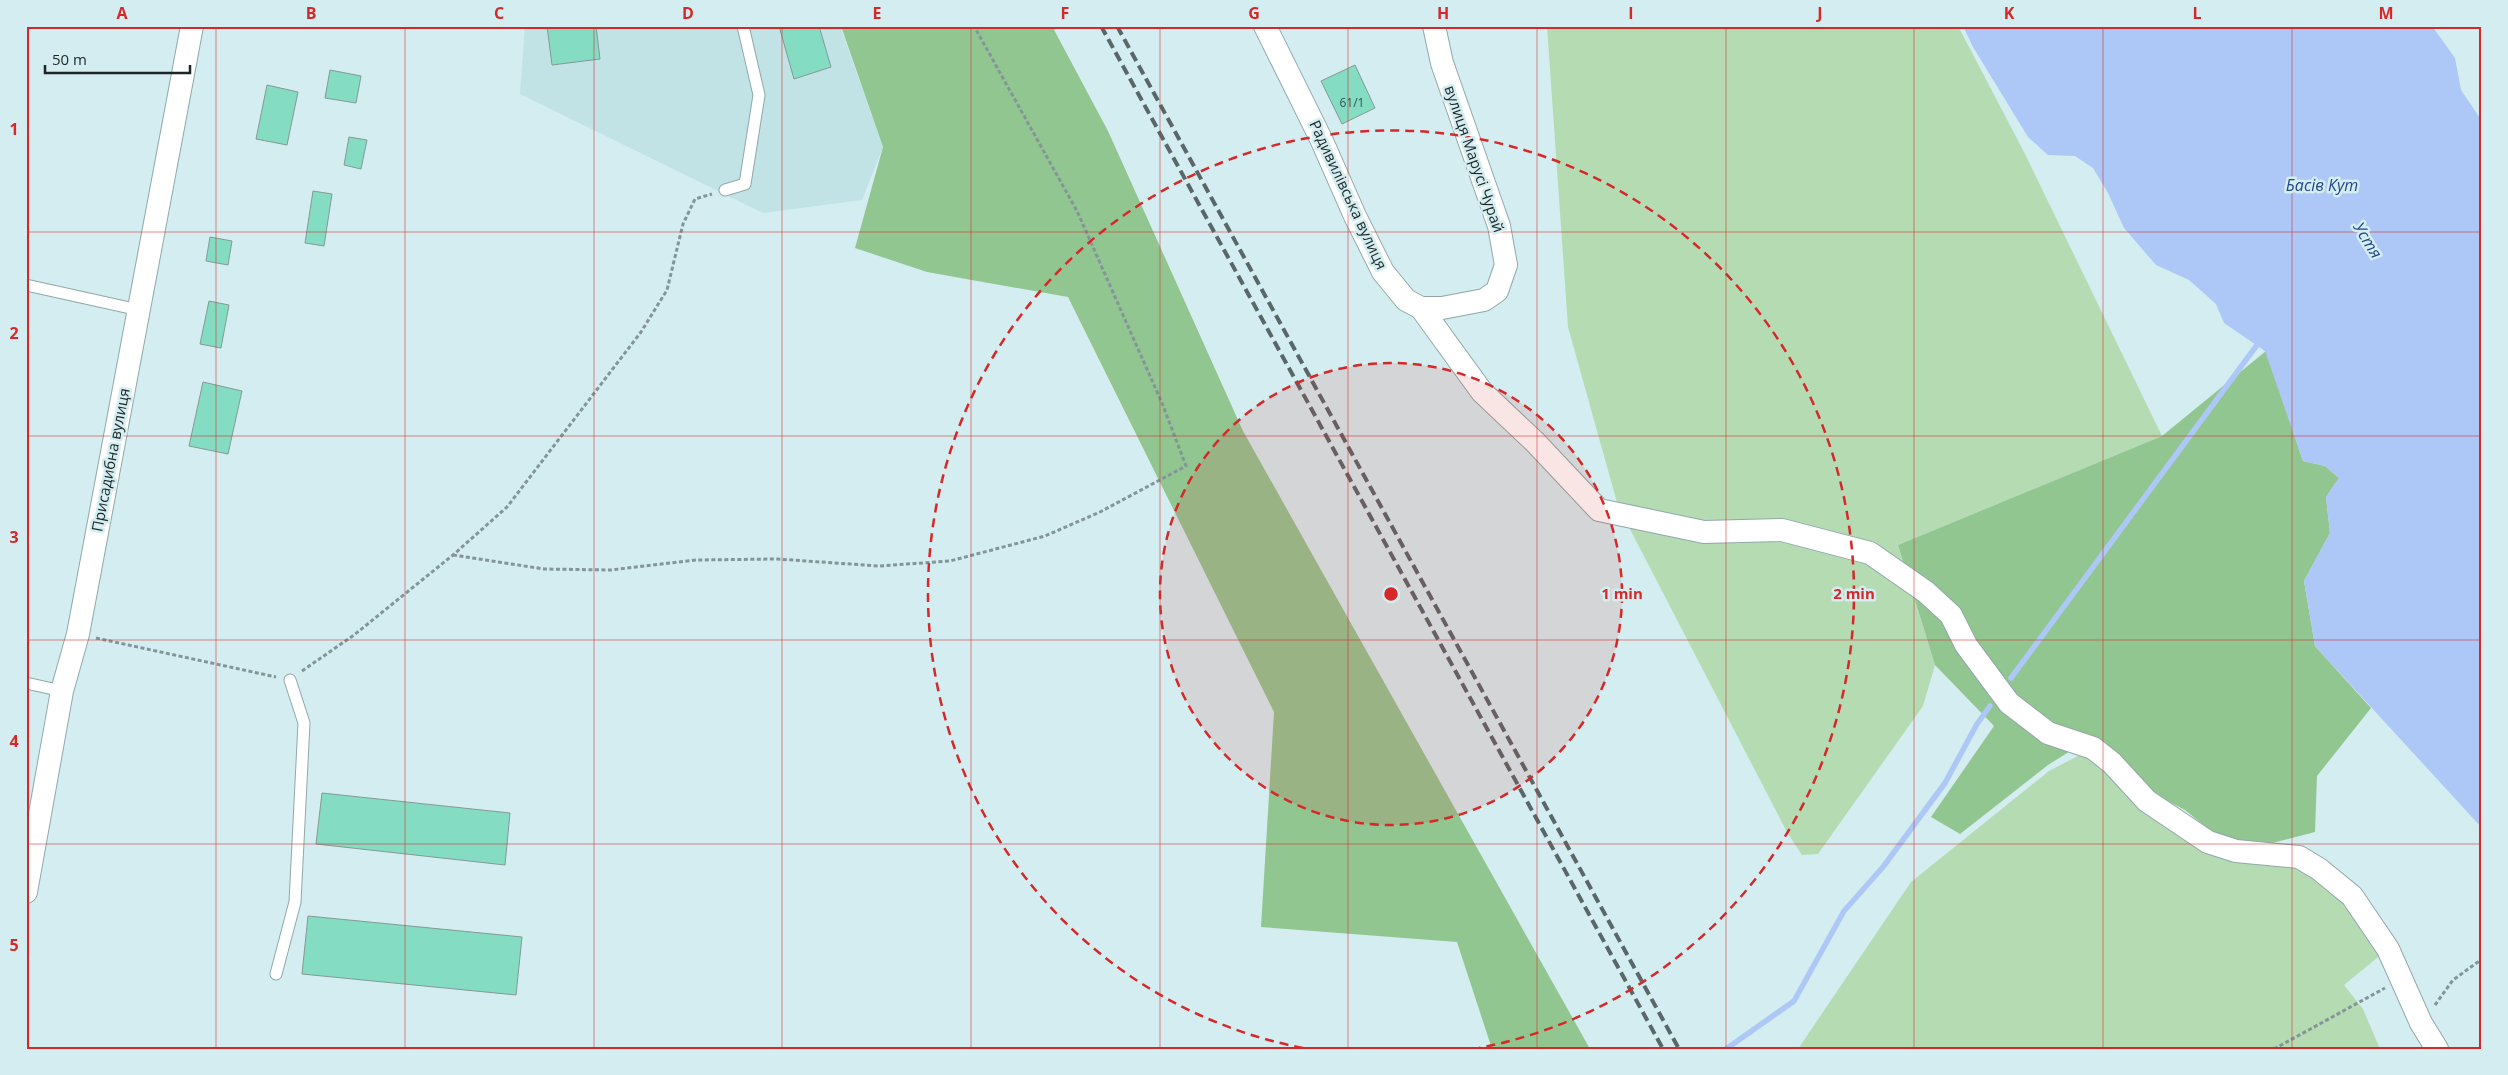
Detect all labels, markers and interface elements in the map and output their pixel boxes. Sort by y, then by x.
text: A [116,2,128,24]
text: B [306,2,316,24]
text: C [494,2,504,24]
text: D [682,2,694,24]
text: E [873,2,882,24]
text: F [1061,2,1069,24]
text: G [1248,2,1260,24]
text: H [1437,2,1449,24]
text: I [1628,2,1634,24]
text: J [1815,2,1823,24]
text: K [2004,2,2015,24]
text: L [2192,2,2202,24]
text: M [2378,2,2394,24]
scale bar [45,42,190,74]
text: 50 m [52,49,87,69]
street label: вулиця Марусі Чурай [1440,83,1510,235]
house number: 61/1 [1340,94,1364,111]
street label: Радивилівська вулиця [1305,117,1392,272]
text: 1 [9,118,19,140]
water label: Басів Кут [2286,174,2358,196]
water label: Устя [2348,217,2388,262]
text: 2 [9,322,19,344]
street label: Присадибна вулиця [86,386,134,533]
text: 3 [9,526,19,548]
text: 1 min [1601,583,1643,603]
text: 2 min [1833,583,1875,603]
centre of rings [1382,585,1400,603]
text: 4 [9,730,19,752]
text: 5 [9,934,19,956]

